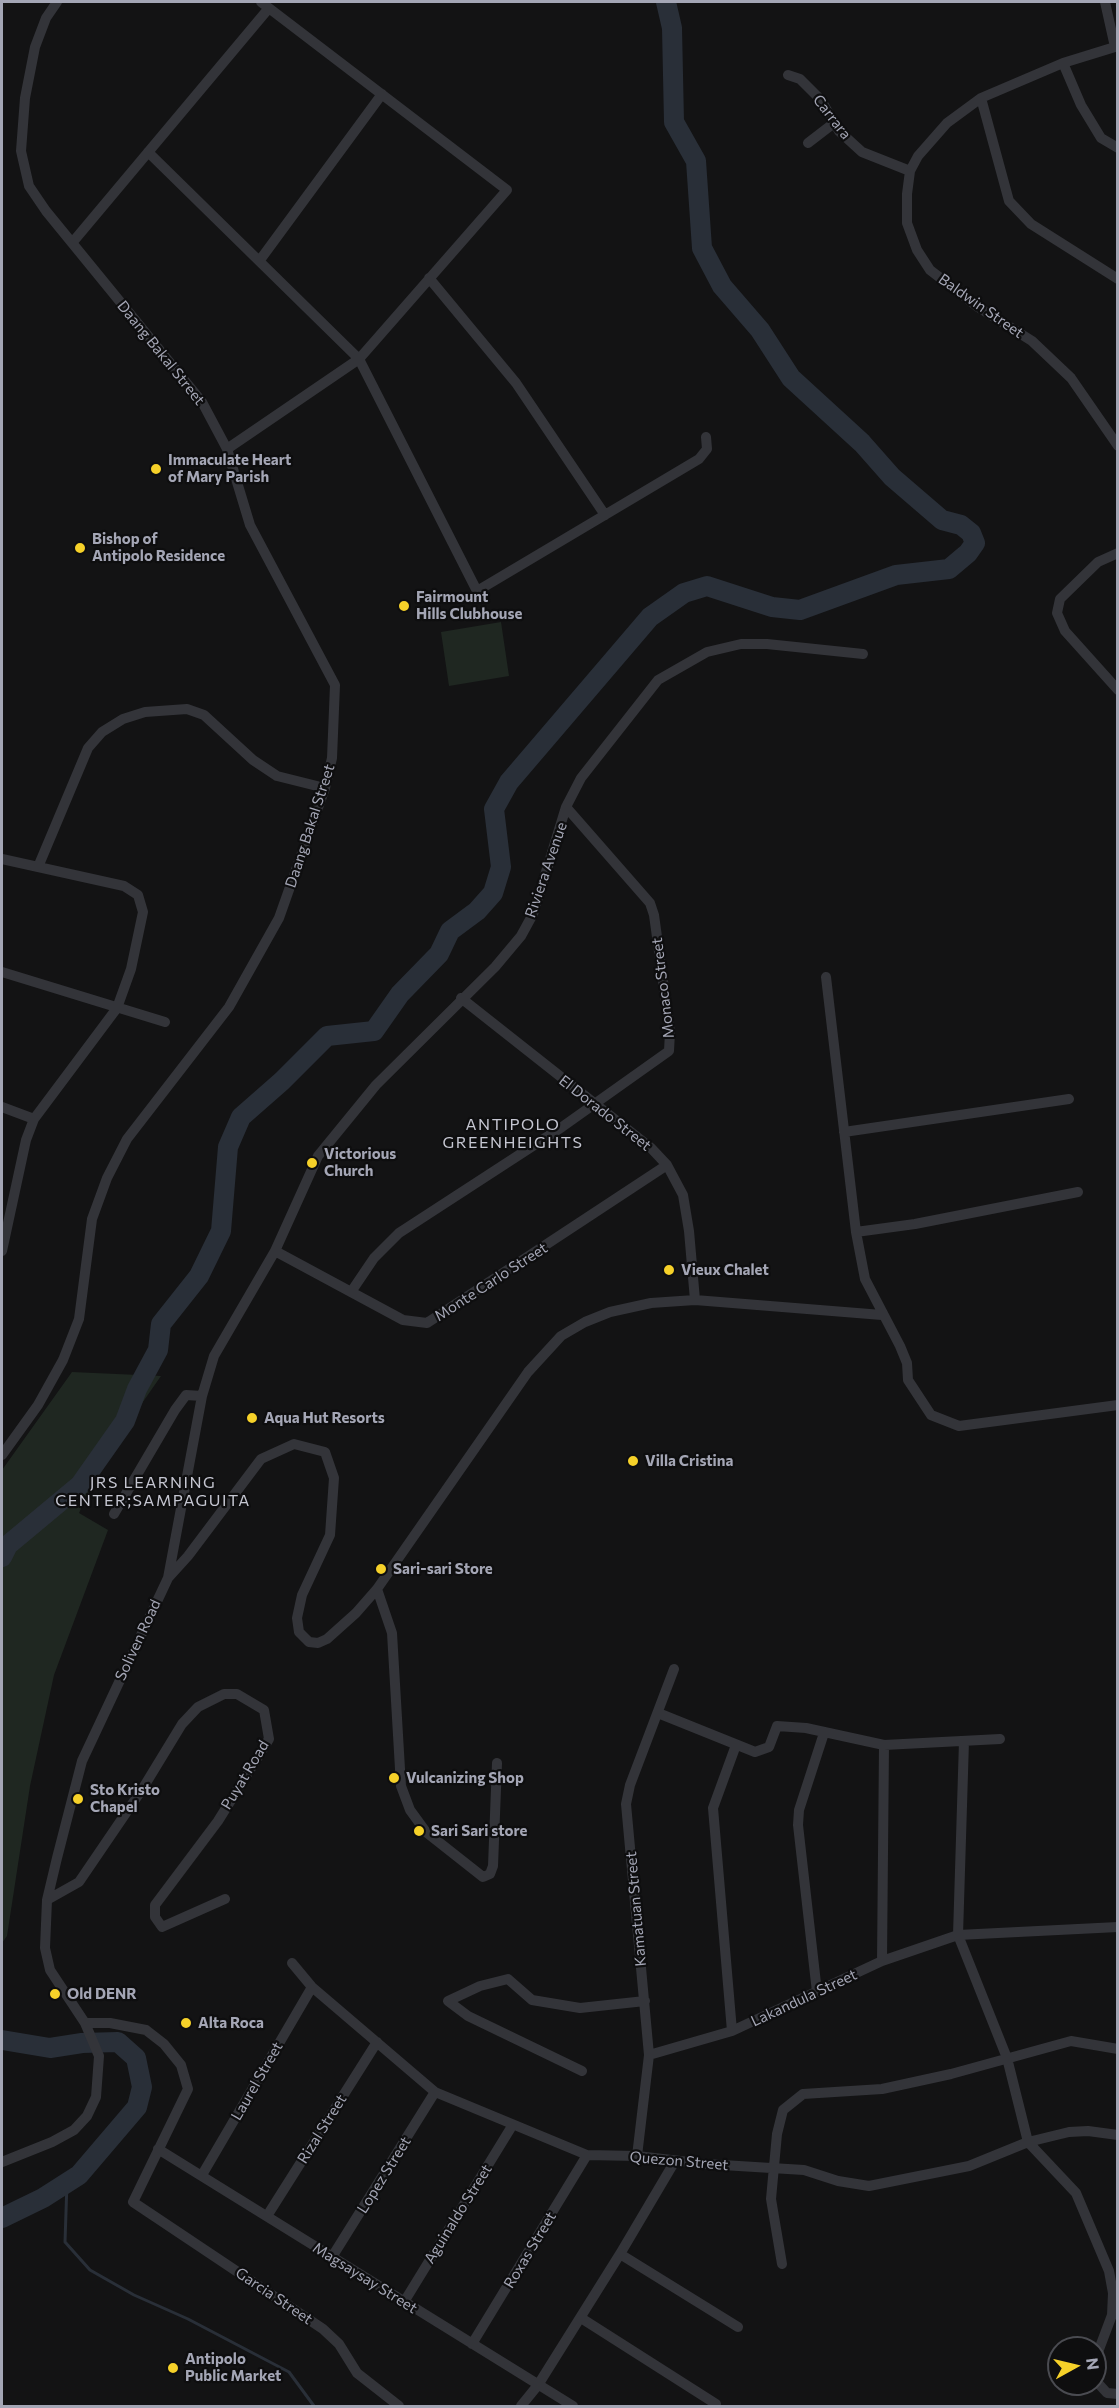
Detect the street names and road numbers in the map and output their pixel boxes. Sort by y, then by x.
street label: Carrara [809,91,855,143]
street label: Baldwin Street [935,270,1027,342]
street label: Daang Bakal Street [113,297,209,409]
street label: Daang Bakal Street [282,762,338,890]
street label: Riviera Avenue [521,820,571,920]
street label: Monaco Street [648,937,678,1039]
street label: El Dorado Street [555,1071,655,1155]
street label: Monte Carlo Street [431,1239,551,1325]
street label: Soliven Road [111,1597,165,1683]
street label: Puyat Road [217,1737,273,1813]
street label: Kamatuan Street [622,1851,650,1967]
street label: Lakandula Street [748,1966,860,2030]
street label: Laurel Street [227,2039,287,2123]
street label: Rizal Street [294,2091,350,2167]
street label: Lopez Street [353,2133,415,2217]
street label: Quezon Street [629,2148,729,2174]
street label: Aguinaldo Street [420,2161,496,2267]
street label: Roxas Street [500,2208,560,2292]
street label: Magsaysay Street [309,2239,421,2317]
street label: Garcia Street [232,2264,316,2328]

